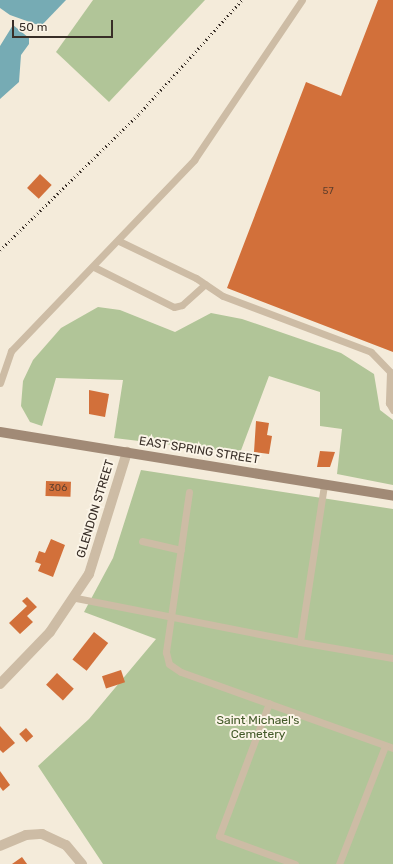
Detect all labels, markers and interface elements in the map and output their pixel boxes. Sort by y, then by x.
scale bar [14,12,115,38]
text: 50 m [19,20,47,34]
house number: 57 [322,186,334,198]
street label: EAST SPRING STREET [138,434,260,468]
street label: GLENDON STREET [74,458,118,560]
house number: 306 [49,483,67,495]
park label: Saint Michael's Cemetery [217,714,299,742]

